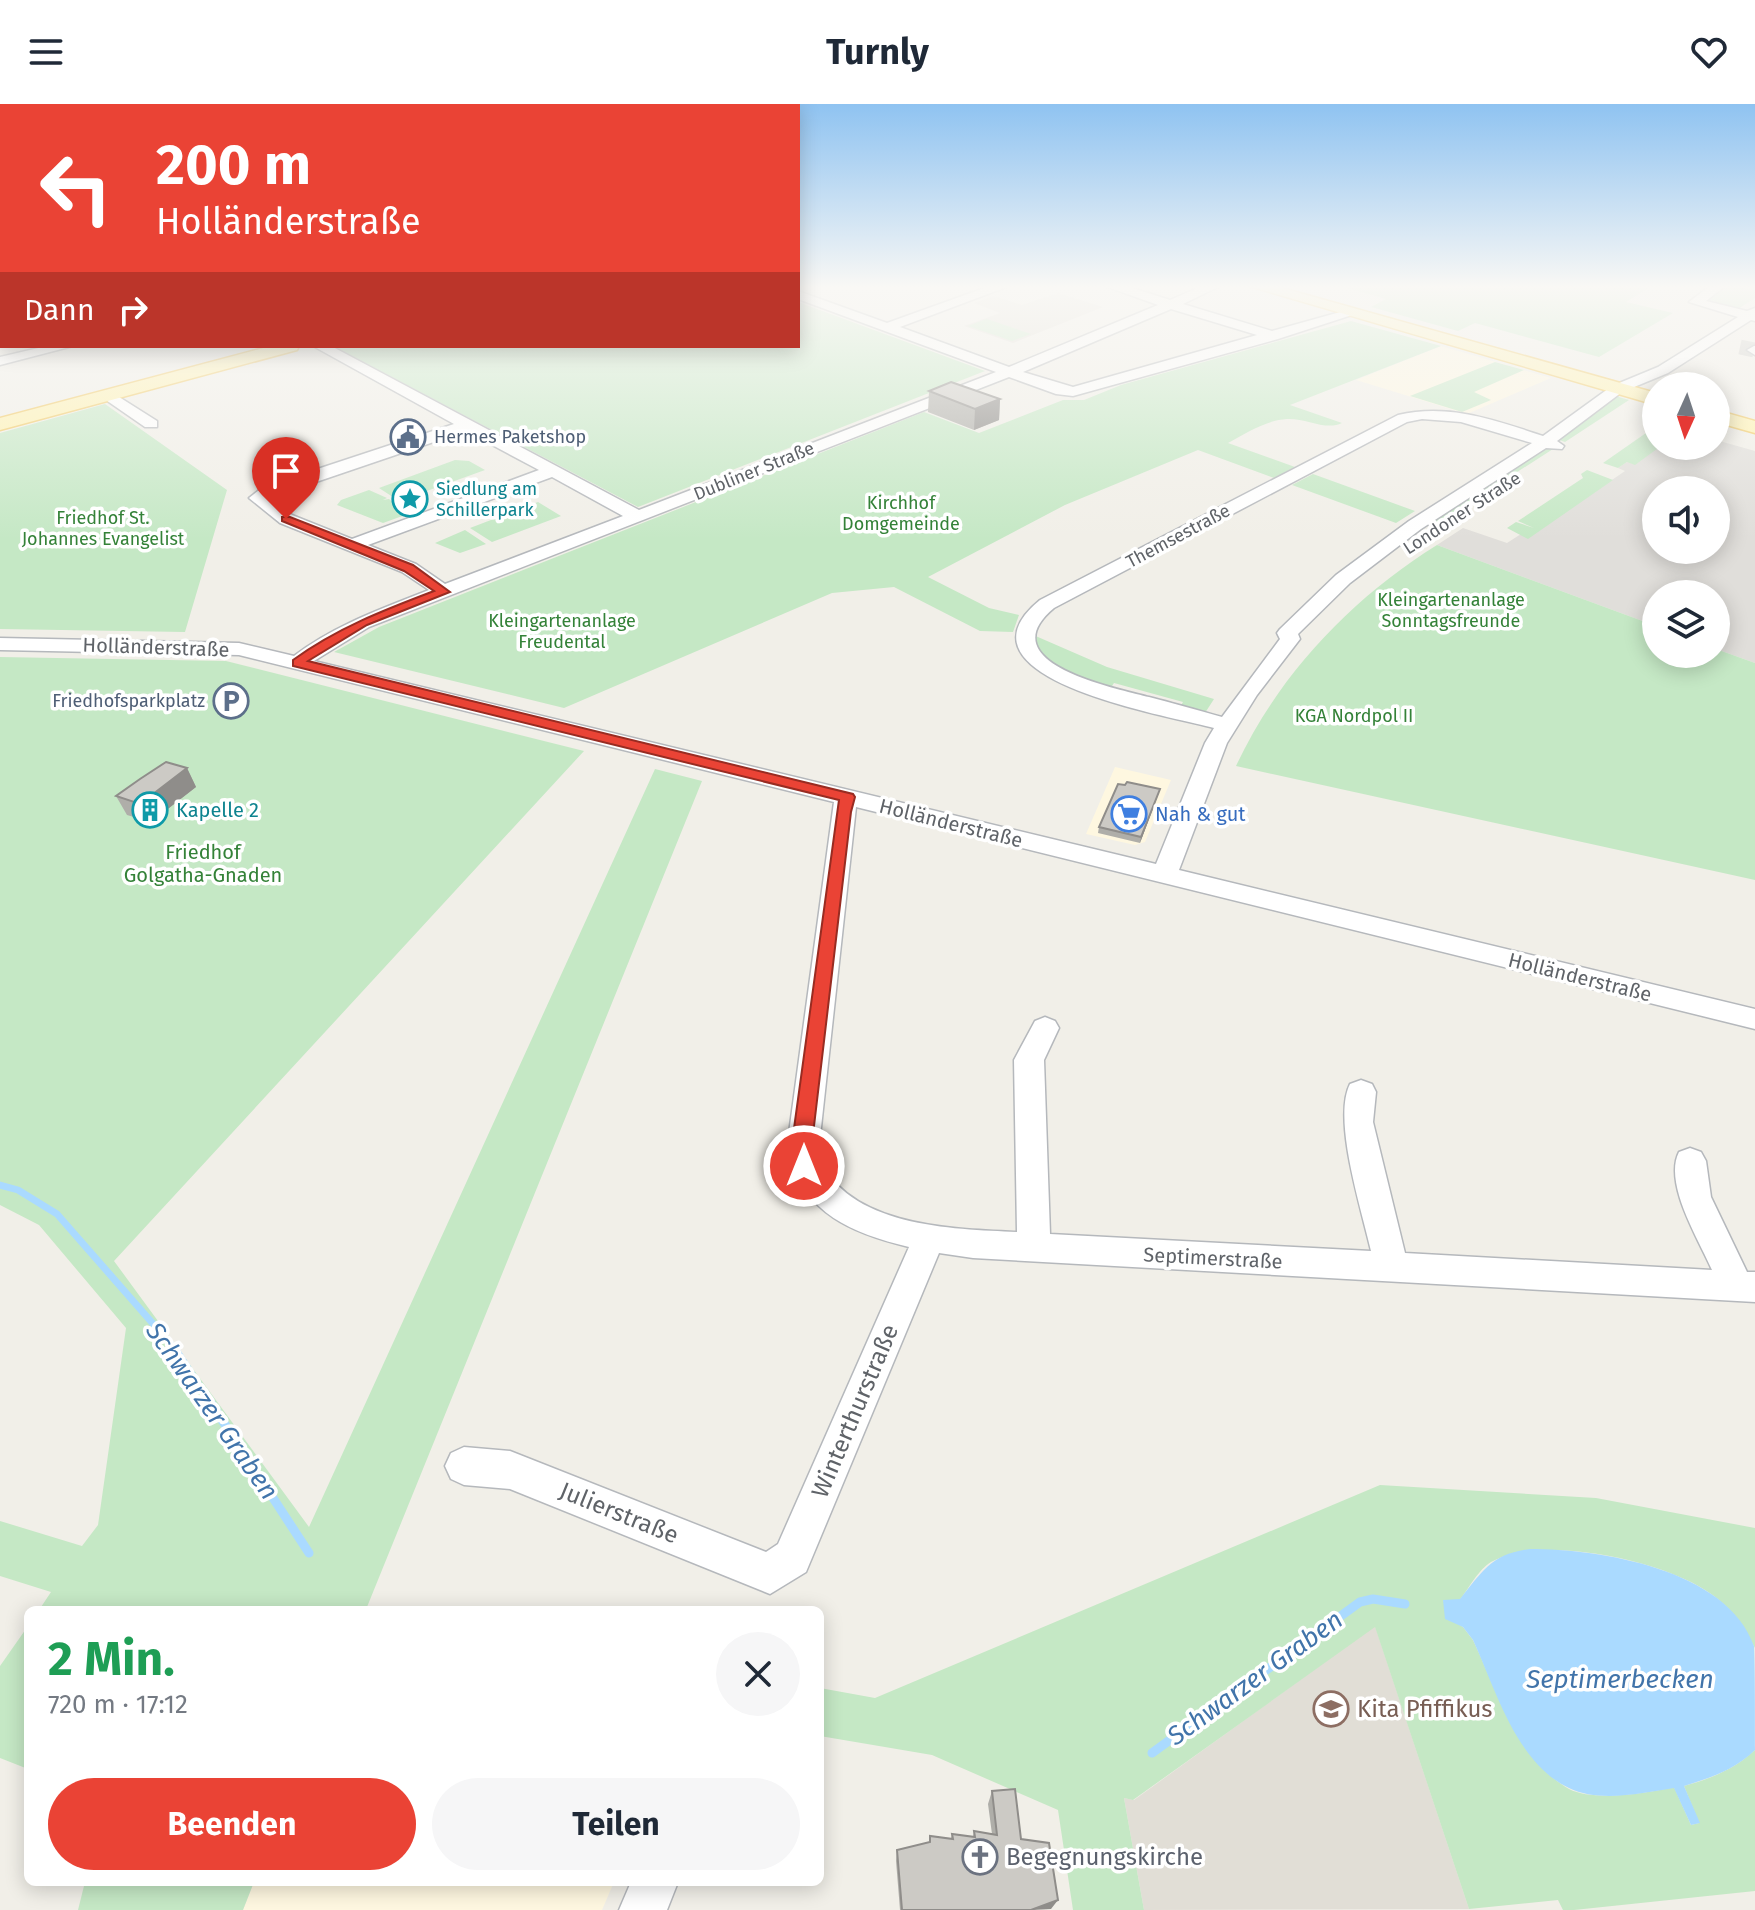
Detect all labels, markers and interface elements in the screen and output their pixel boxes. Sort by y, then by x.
icon: menu [24,30,68,74]
text: Turnly [826,30,929,74]
icon: heart [1687,30,1731,74]
text: 200 m [156,132,311,199]
icon: left [24,136,128,240]
text: Holländerstraße [156,200,421,244]
icon: right [111,288,155,332]
text: Dann [24,292,95,328]
north arrow [1642,372,1730,460]
map controls [1642,372,1730,668]
public building icon: Hermes Paketshop [389,418,427,456]
place label: Hermes Paketshop [434,426,586,448]
pin [252,437,320,519]
street label: Dubliner Straße [690,437,818,505]
icon: arrive [264,449,308,493]
street label: Londoner Straße [1399,467,1525,559]
button: sound [1642,476,1730,564]
place label: Siedlung am Schillerpark [436,478,537,521]
place icon: Siedlung am Schillerpark [391,480,429,518]
park label: Kirchhof Domgemeinde [842,492,960,535]
street label: Themsestraße [1122,499,1234,573]
park label: Friedhof St. Johannes Evangelist [22,507,185,550]
button: layers [1642,580,1730,668]
park label: Kleingartenanlage Sonntagsfreunde [1377,589,1525,632]
park label: Kleingartenanlage Freudental [488,610,636,653]
street label: Holländerstraße [82,632,230,662]
parking icon: Friedhofsparkplatz [212,682,250,720]
place label: Friedhofsparkplatz [52,690,205,712]
park label: KGA Nordpol II [1295,705,1413,727]
building icon: Kapelle 2 [131,791,169,829]
street label: Holländerstraße [877,794,1025,852]
supermarket icon: Nah & gut [1110,795,1148,833]
place label: Kapelle 2 [176,798,259,822]
place label: Nah & gut [1155,802,1246,826]
park label: Friedhof Golgatha-Gnaden [124,840,282,887]
street label: Holländerstraße [1506,948,1654,1006]
position arrow [762,1124,846,1208]
street label: Septimerstraße [1143,1242,1283,1274]
water label: Schwarzer Graben [139,1316,285,1506]
street label: Winterthurstraße [806,1320,904,1502]
street label: Julierstraße [555,1476,683,1550]
water label: Schwarzer Graben [1160,1604,1349,1753]
text: 2 Min. [48,1630,175,1688]
button: close [716,1632,800,1716]
water label: Septimerbecken [1525,1664,1714,1695]
text: 720 m · 17:12 [48,1689,188,1720]
school or university icon: Kita Pfiffikus [1312,1690,1350,1728]
place label: Kita Pfiffikus [1357,1695,1493,1723]
button: Beenden [48,1778,416,1870]
button: Teilen [432,1778,800,1870]
church icon: Begegnungskirche [961,1838,999,1876]
place label: Begegnungskirche [1006,1843,1203,1871]

